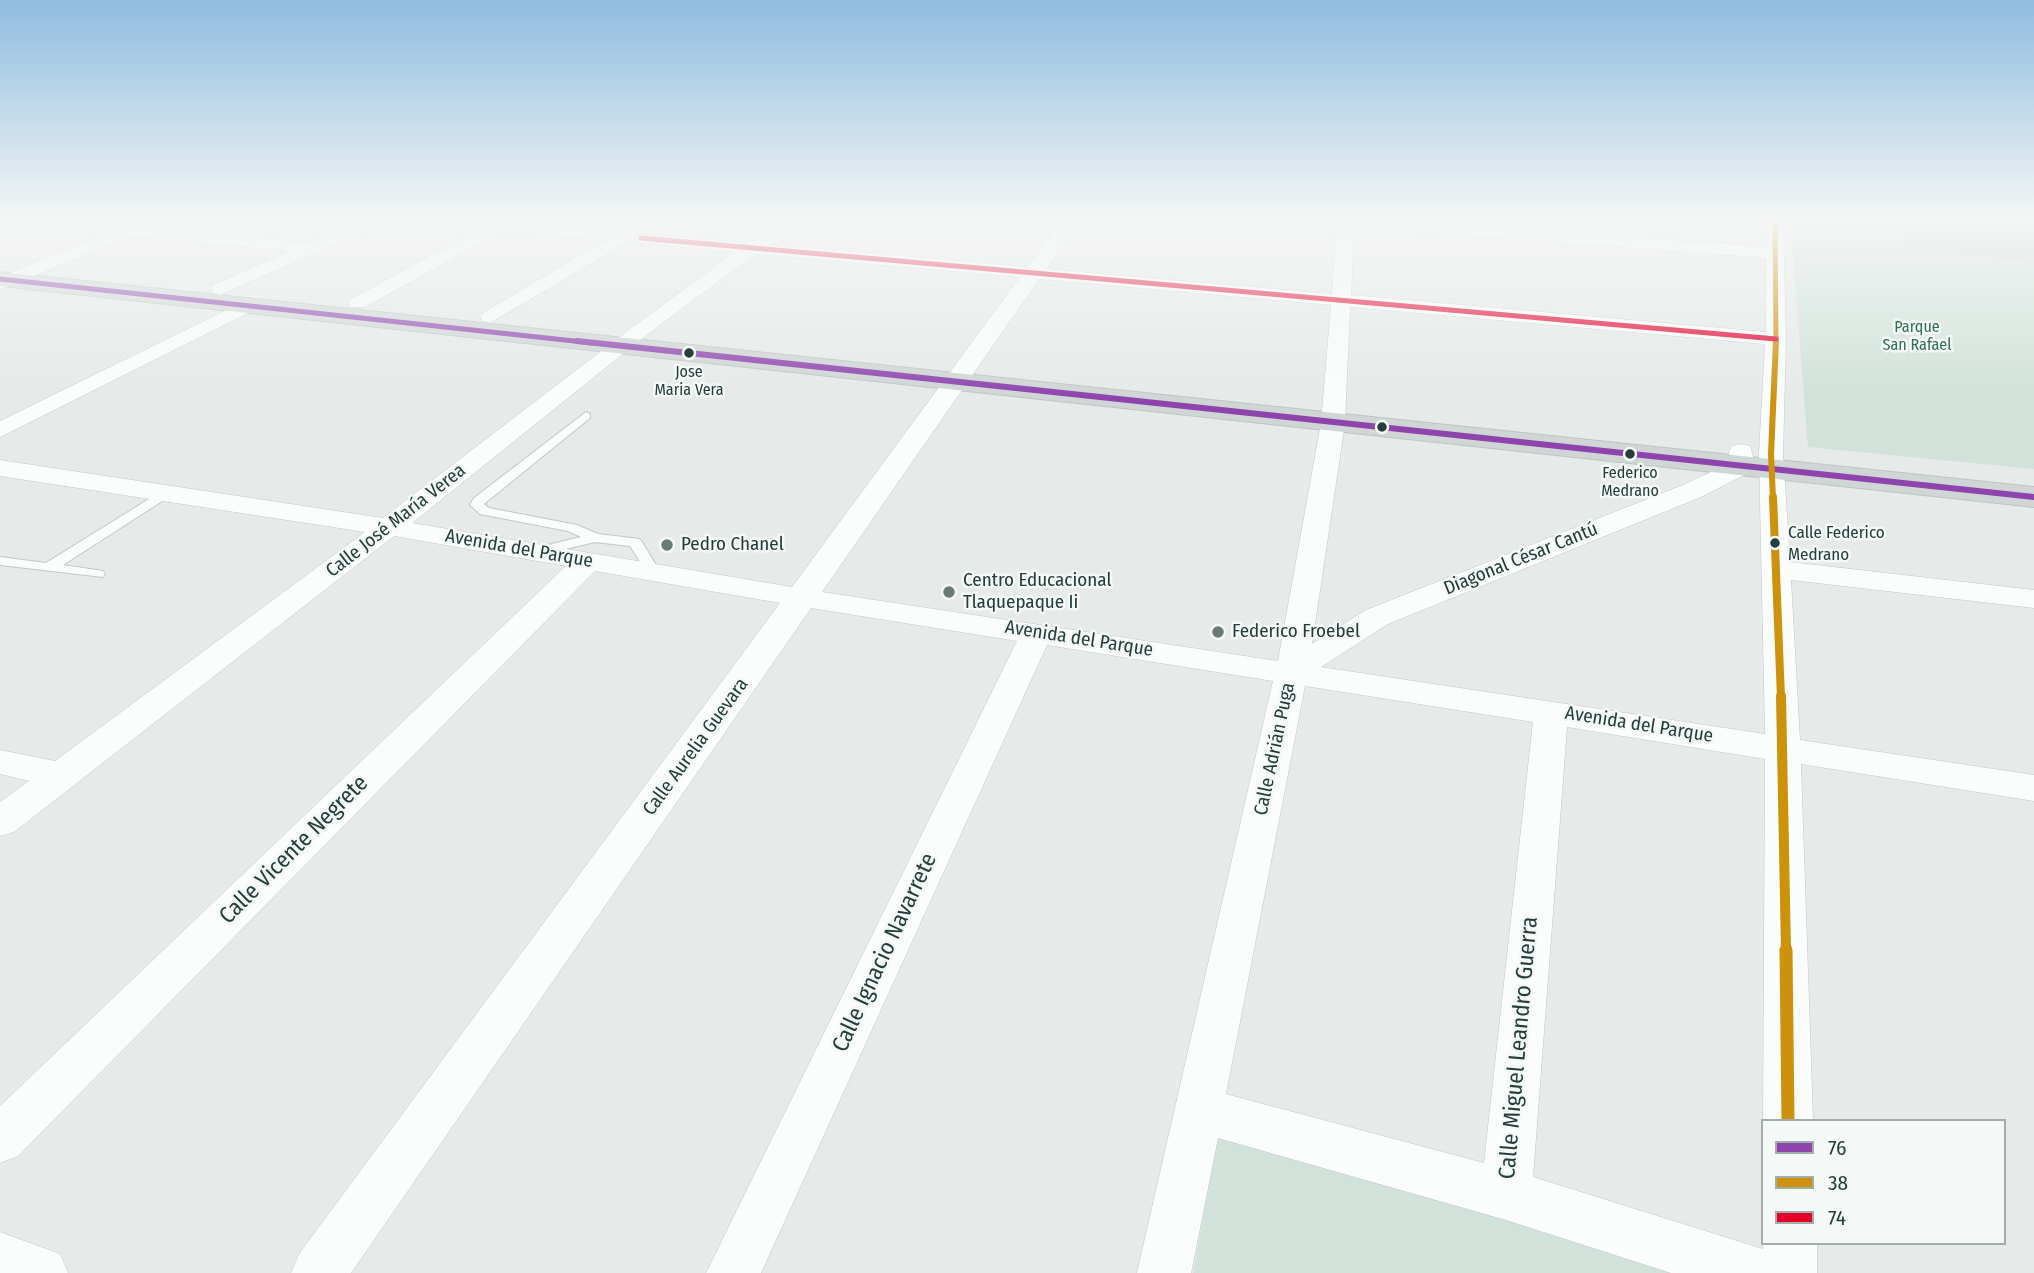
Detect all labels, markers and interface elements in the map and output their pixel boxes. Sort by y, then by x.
park label: Parque San Rafael [1883,318,1951,356]
marker: Jose Maria Vera [682,346,696,360]
place label: Jose Maria Vera [654,363,724,401]
unlabelled marker [1375,420,1389,434]
marker: Federico Medrano [1623,447,1637,461]
street label: Calle José María Verea [322,459,470,583]
place label: Federico Medrano [1601,464,1659,502]
street label: Diagonal César Cantú [1441,518,1601,600]
place label: Calle Federico Medrano [1788,523,1885,563]
street label: Avenida del Parque [443,525,595,573]
place label: Pedro Chanel [681,534,784,556]
marker: Calle Federico Medrano [1768,536,1782,550]
marker: Pedro Chanel [659,537,675,553]
place label: Centro Educacional Tlaquepaque Ii [963,570,1111,614]
marker: Centro Educacional Tlaquepaque Ii [941,584,957,600]
street label: Avenida del Parque [1003,616,1155,662]
place label: Federico Froebel [1232,621,1360,643]
marker: Federico Froebel [1210,624,1226,640]
street label: Calle Aurelia Guevara [638,674,754,820]
street label: Calle Adrián Puga [1250,681,1300,817]
street label: Avenida del Parque [1563,702,1715,748]
street label: Calle Vicente Negrete [214,770,374,930]
street label: Calle Ignacio Navarrete [827,849,943,1057]
street label: Calle Miguel Leandro Guerra [1494,916,1544,1180]
legend [1761,1119,2006,1245]
text: 76 [1828,1135,1846,1161]
text: 38 [1828,1170,1848,1196]
text: 74 [1828,1205,1846,1231]

